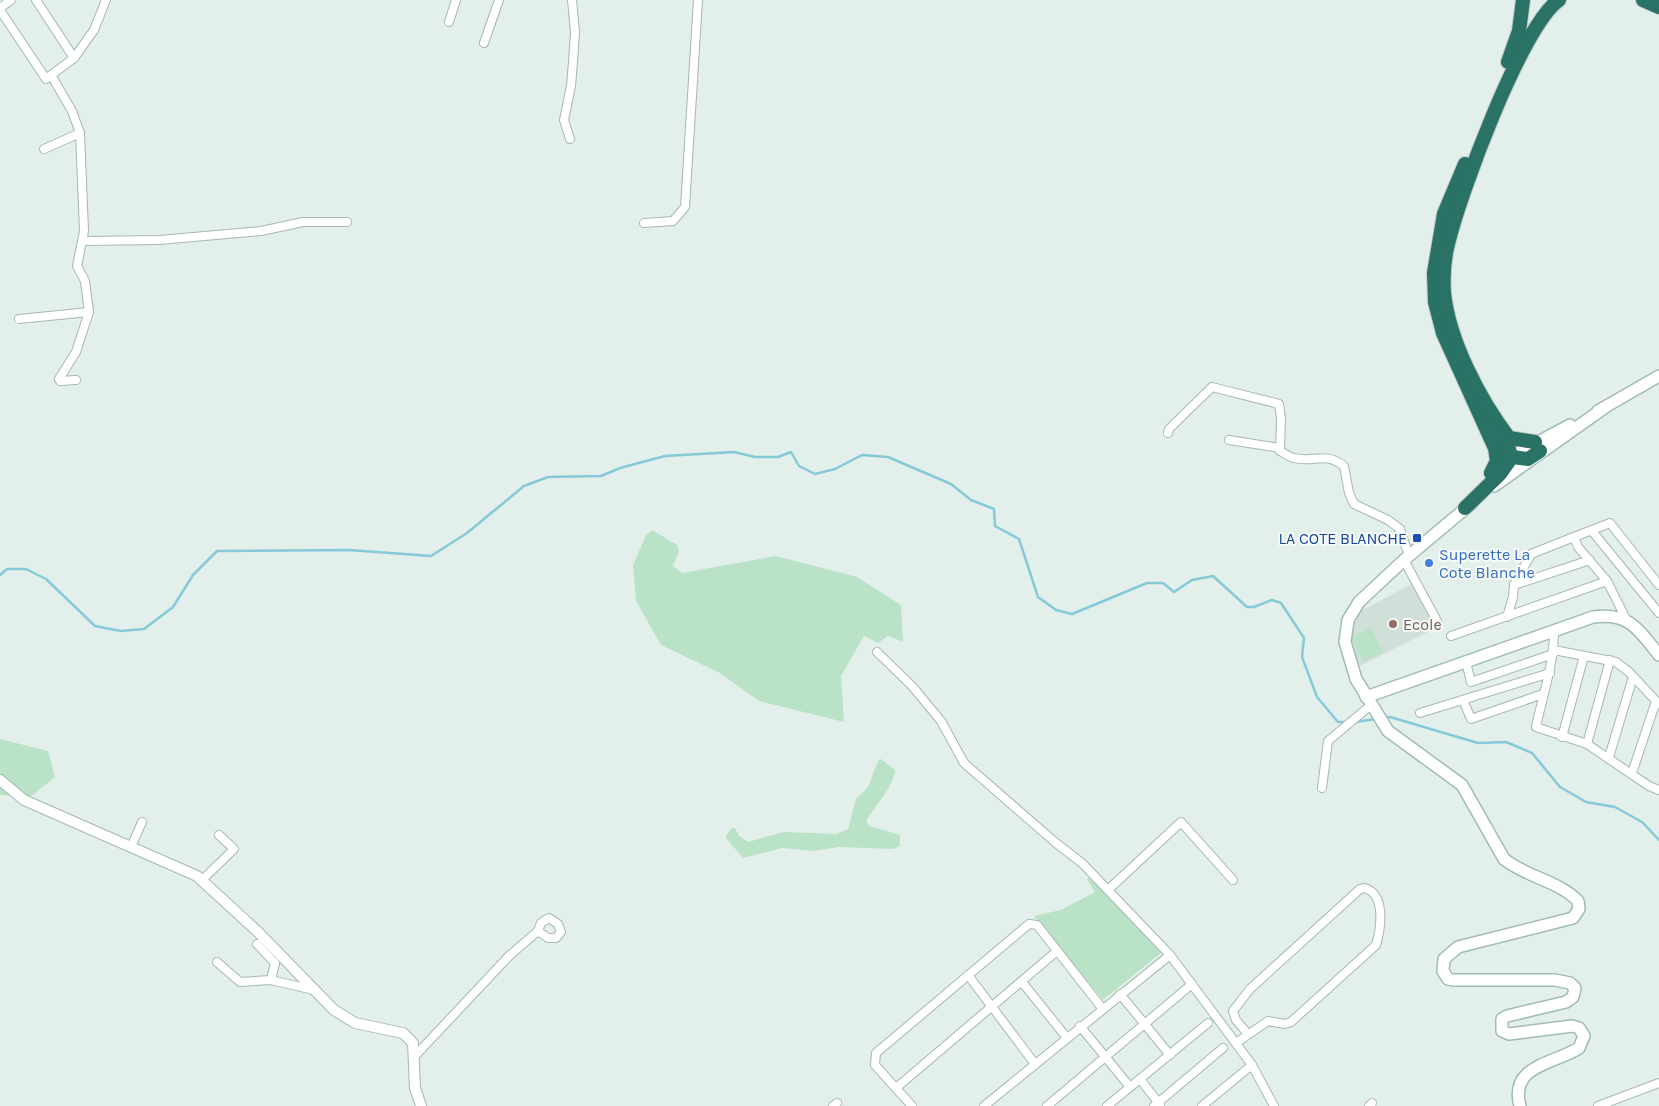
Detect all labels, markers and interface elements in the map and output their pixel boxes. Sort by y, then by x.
place label: LA COTE BLANCHE [1279,529,1407,548]
marker: LA COTE BLANCHE [1411,532,1423,544]
place label: Superette La Cote Blanche [1439,545,1535,582]
marker: Superette La Cote Blanche [1423,557,1435,569]
place label: Ecole [1403,615,1442,634]
marker: Ecole [1387,618,1399,630]

